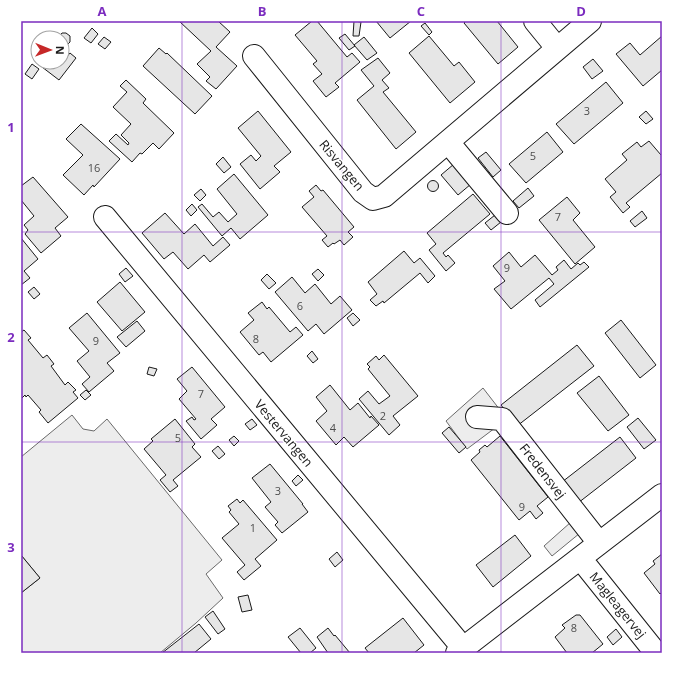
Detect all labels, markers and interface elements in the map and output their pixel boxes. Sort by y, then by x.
text: A [98,2,107,20]
text: B [258,2,267,20]
text: C [417,2,425,20]
text: D [576,2,586,20]
north arrow [30,30,70,70]
text: N [53,46,68,55]
house number: 3 [584,103,590,118]
text: 1 [7,118,15,136]
street label: Risvangen [315,136,369,194]
house number: 5 [530,148,536,163]
house number: 16 [88,160,100,175]
house number: 7 [555,209,561,224]
house number: 9 [504,260,510,275]
house number: 6 [297,298,303,313]
text: 2 [7,328,15,346]
house number: 8 [253,331,259,346]
house number: 9 [93,333,99,348]
house number: 7 [198,386,204,401]
street label: Vestervangen [251,396,317,470]
house number: 2 [380,408,386,423]
house number: 4 [330,420,337,435]
house number: 5 [175,430,181,445]
street label: Fredensvej [516,440,570,502]
house number: 3 [275,483,281,498]
house number: 9 [519,499,525,514]
house number: 1 [250,520,256,535]
text: 3 [7,538,15,556]
street label: Magleagervej [586,568,650,642]
house number: 8 [571,620,577,635]

